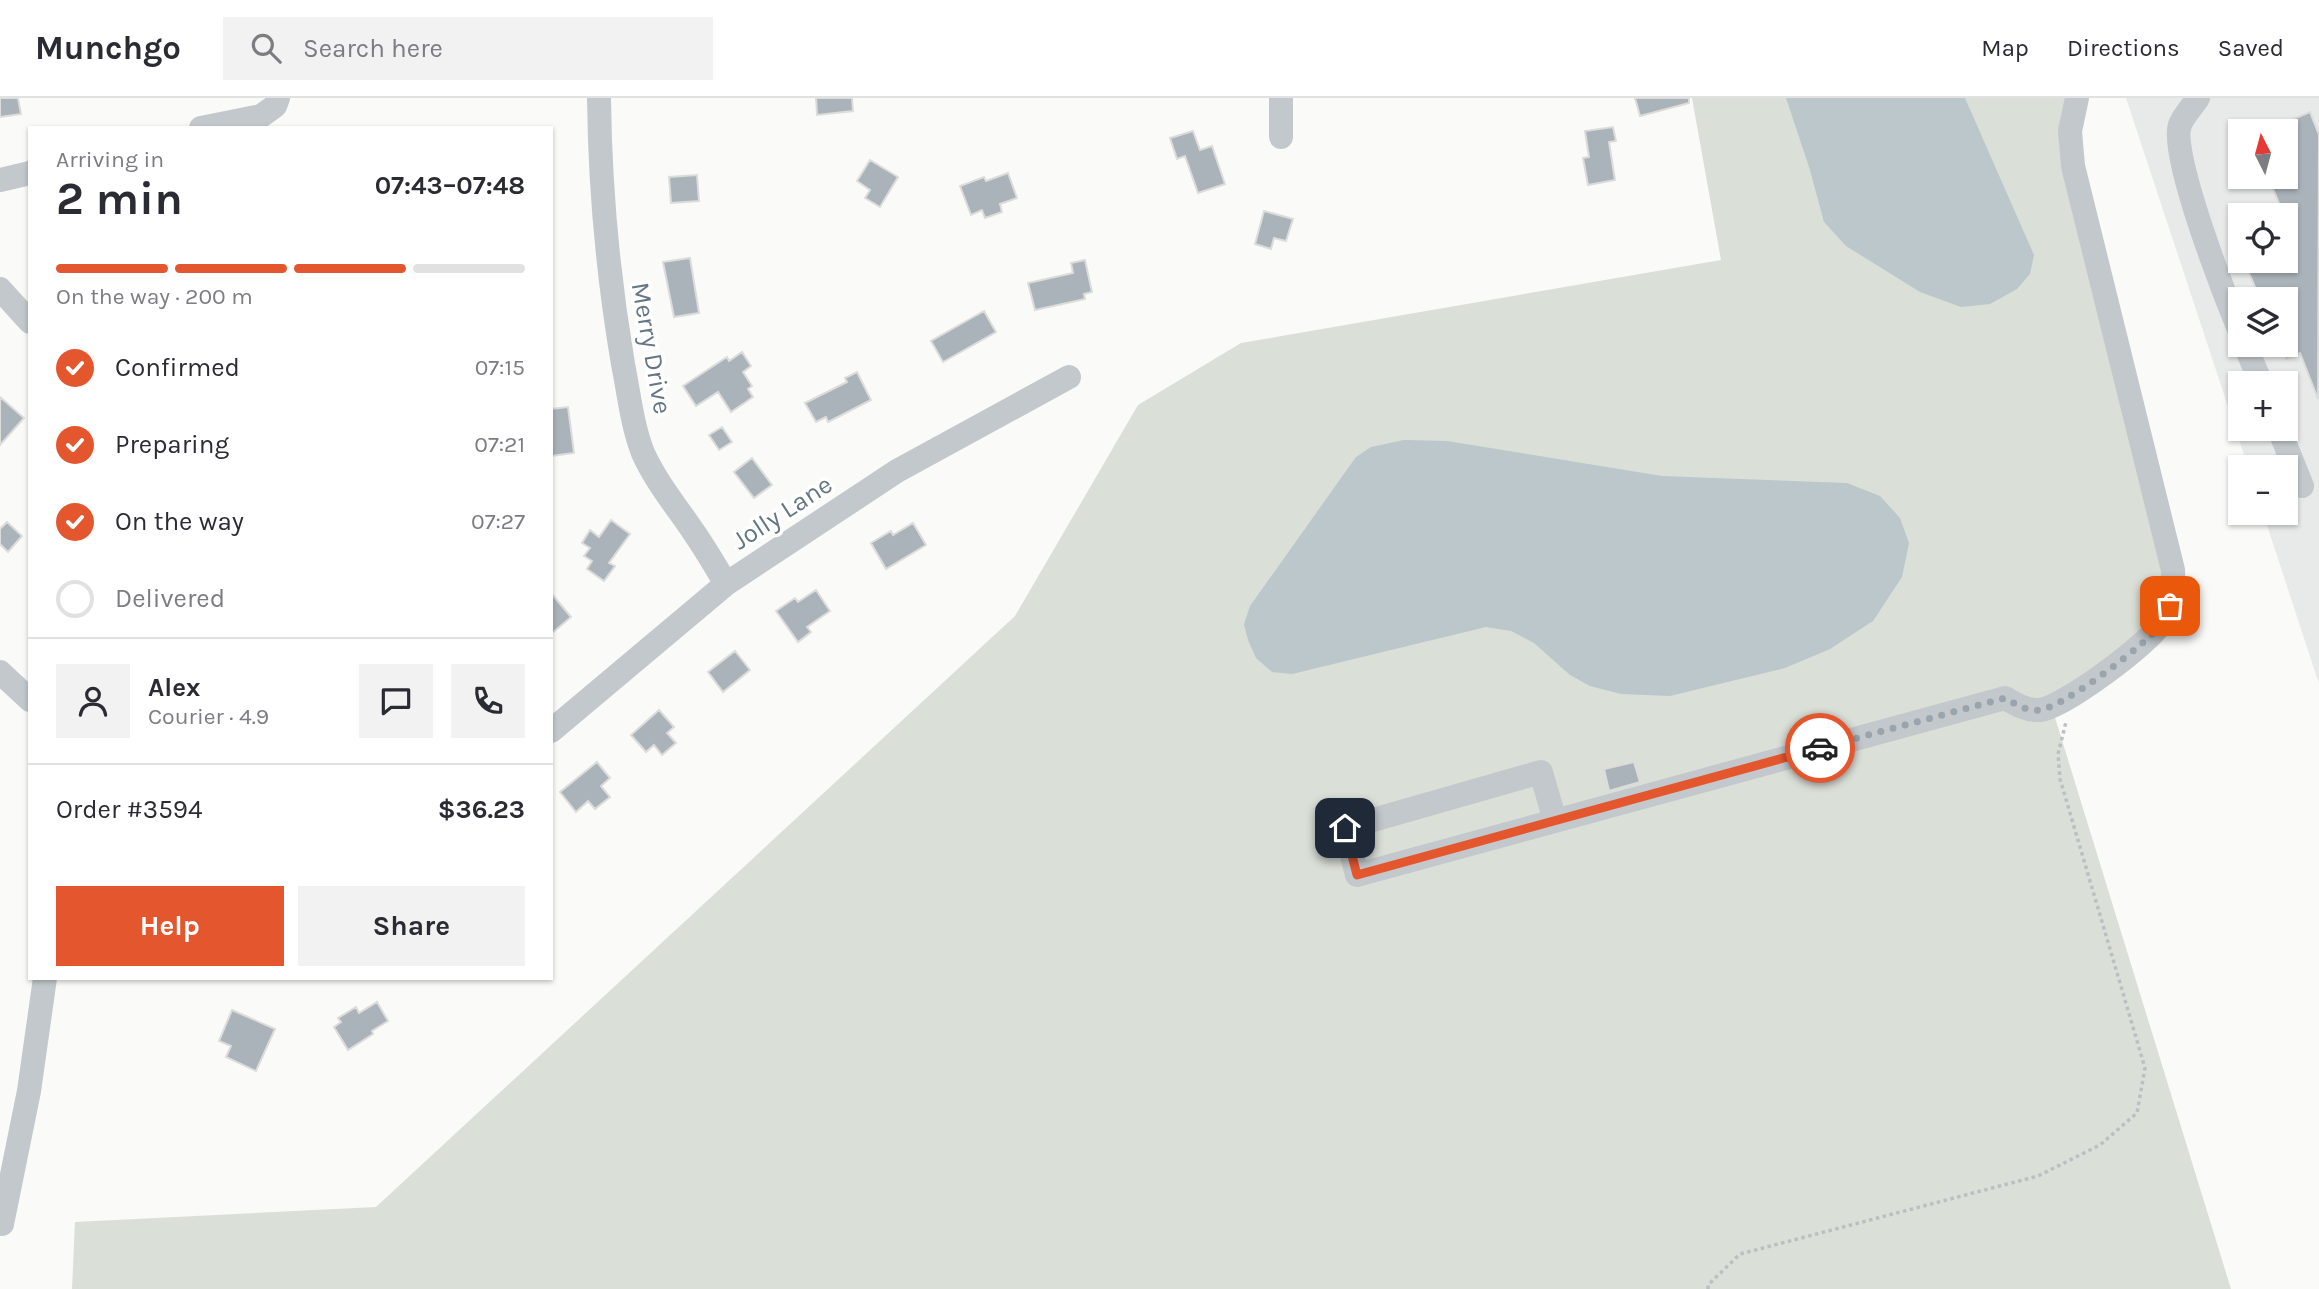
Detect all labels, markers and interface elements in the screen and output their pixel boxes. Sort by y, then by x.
search box [223,17,713,80]
text: Munchgo [35,29,181,67]
icon: search [247,29,285,67]
text: Search here [303,33,443,64]
text: Map [1981,34,2029,62]
text: Directions [2067,34,2180,62]
text: Saved [2218,34,2284,62]
north arrow [2228,119,2298,189]
map controls [2228,119,2298,525]
text: Arriving in [56,146,164,173]
text: 07:43–07:48 [375,170,525,201]
text: 2 min [56,172,183,226]
button: locate [2228,203,2298,273]
street label: Merry Drive [625,280,678,416]
text: On the way · 200 m [56,283,253,310]
button: layers [2228,287,2298,357]
icon: check [56,349,94,387]
text: Confirmed [115,352,240,383]
text: 07:15 [475,354,525,381]
button: + [2228,371,2298,441]
icon: check [56,426,94,464]
text: Preparing [115,429,229,460]
text: 07:21 [474,431,525,458]
button: − [2228,455,2298,525]
street label: Jolly Lane [726,469,838,556]
icon: check [56,503,94,541]
text: On the way [115,506,244,537]
text: 07:27 [471,508,525,535]
pin [2140,576,2200,636]
text: Delivered [115,583,225,614]
icon: bag [2151,587,2189,625]
button: person [56,664,130,738]
button: chat [359,664,433,738]
button: phone [451,664,525,738]
text: Alex [148,672,200,703]
text: Courier · 4.9 [148,703,269,730]
courier [1785,713,1855,783]
icon: car [1801,729,1839,767]
text: Order #3594 [56,794,202,825]
text: $36.23 [438,794,525,825]
pin [1315,798,1375,858]
icon: home [1326,809,1364,847]
button: Help [56,886,284,966]
button: Share [298,886,525,966]

